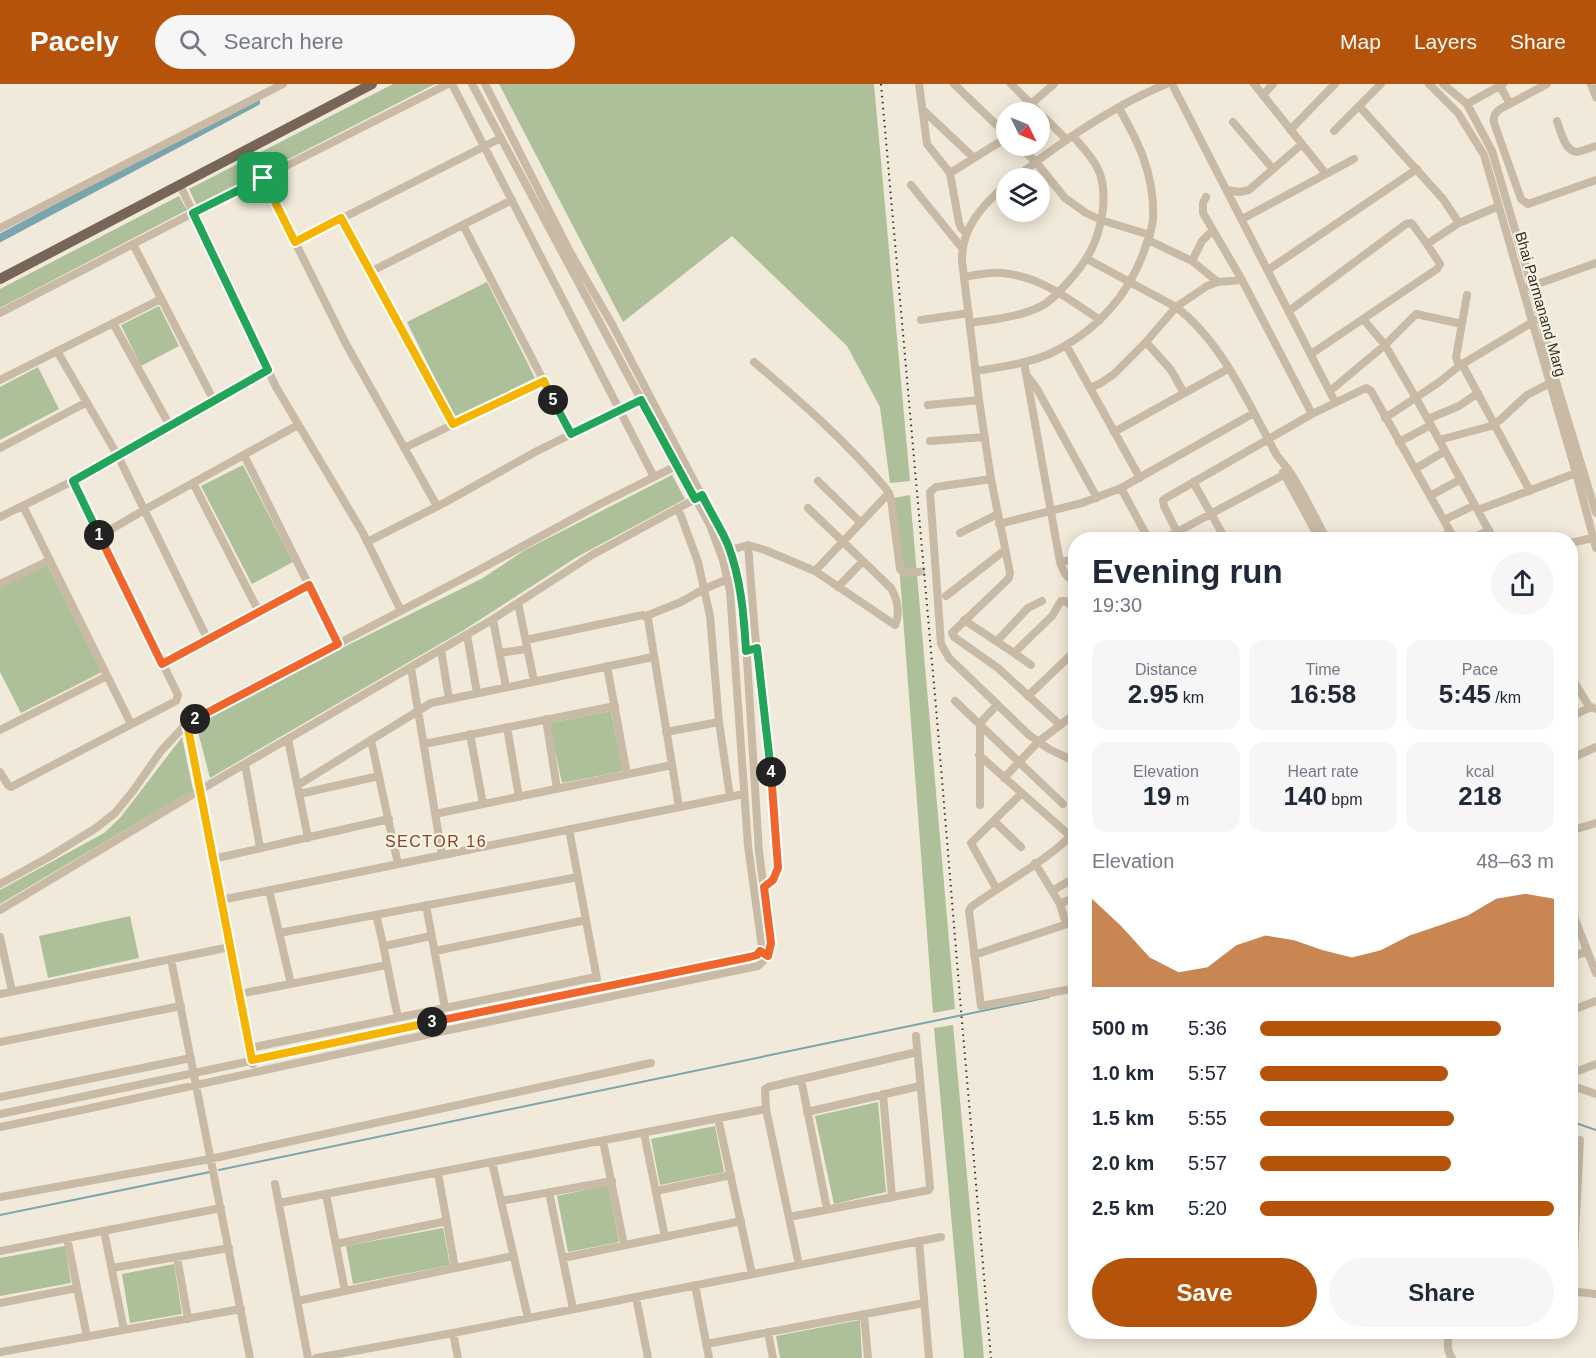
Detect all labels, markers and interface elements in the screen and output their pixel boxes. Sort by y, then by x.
search box [155,15,575,69]
text: Pacely [30,26,119,57]
icon: search [176,26,209,59]
text: Search here [224,29,344,54]
text: Map [1340,30,1381,53]
text: Layers [1414,30,1477,53]
text: Share [1510,30,1566,53]
north arrow [996,102,1050,156]
map controls [996,102,1050,222]
pin [237,152,288,203]
icon: arrive [246,161,279,194]
button: layers [996,168,1050,222]
street label: Bhai Parmanand Marg [1512,230,1570,378]
pin: 5 [538,385,568,415]
text: 5 [549,391,557,408]
pin: 1 [84,520,114,550]
text: 1 [95,526,103,543]
button: share [1491,552,1554,615]
text: Evening run [1092,553,1283,590]
text: 19:30 [1092,594,1142,616]
text: Distance [1135,661,1197,678]
text: Time [1306,661,1340,678]
text: Pace [1462,661,1498,678]
text: 2.95 [1128,679,1178,709]
text: 16:58 [1290,679,1356,709]
text: 5:45 [1439,679,1491,709]
text: km [1178,689,1204,706]
text: /km [1491,689,1521,706]
pin: 2 [180,704,210,734]
text: 2 [191,710,199,727]
pin: 4 [756,757,786,787]
text: 4 [767,763,775,780]
text: Elevation [1133,763,1199,780]
text: Heart rate [1287,763,1359,780]
text: kcal [1466,763,1494,780]
text: 19 [1143,781,1172,811]
text: 140 [1284,781,1327,811]
text: 218 [1458,781,1502,811]
text: m [1172,791,1189,808]
text: bpm [1327,791,1362,808]
district label: SECTOR 16 [385,833,487,850]
text: Elevation [1092,850,1174,872]
text: 48–63 m [1476,850,1554,872]
pin: 3 [417,1007,447,1037]
text: 3 [428,1013,436,1030]
text: 500 m [1092,1017,1149,1039]
text: 5:36 [1188,1017,1227,1039]
text: 1.0 km [1092,1062,1154,1084]
text: 5:57 [1188,1062,1227,1084]
text: 1.5 km [1092,1107,1154,1129]
text: 5:55 [1188,1107,1227,1129]
text: 2.0 km [1092,1152,1154,1174]
text: 5:57 [1188,1152,1227,1174]
text: 2.5 km [1092,1197,1154,1219]
text: 5:20 [1188,1197,1227,1219]
button: Save [1092,1258,1317,1327]
button: Share [1329,1258,1554,1327]

